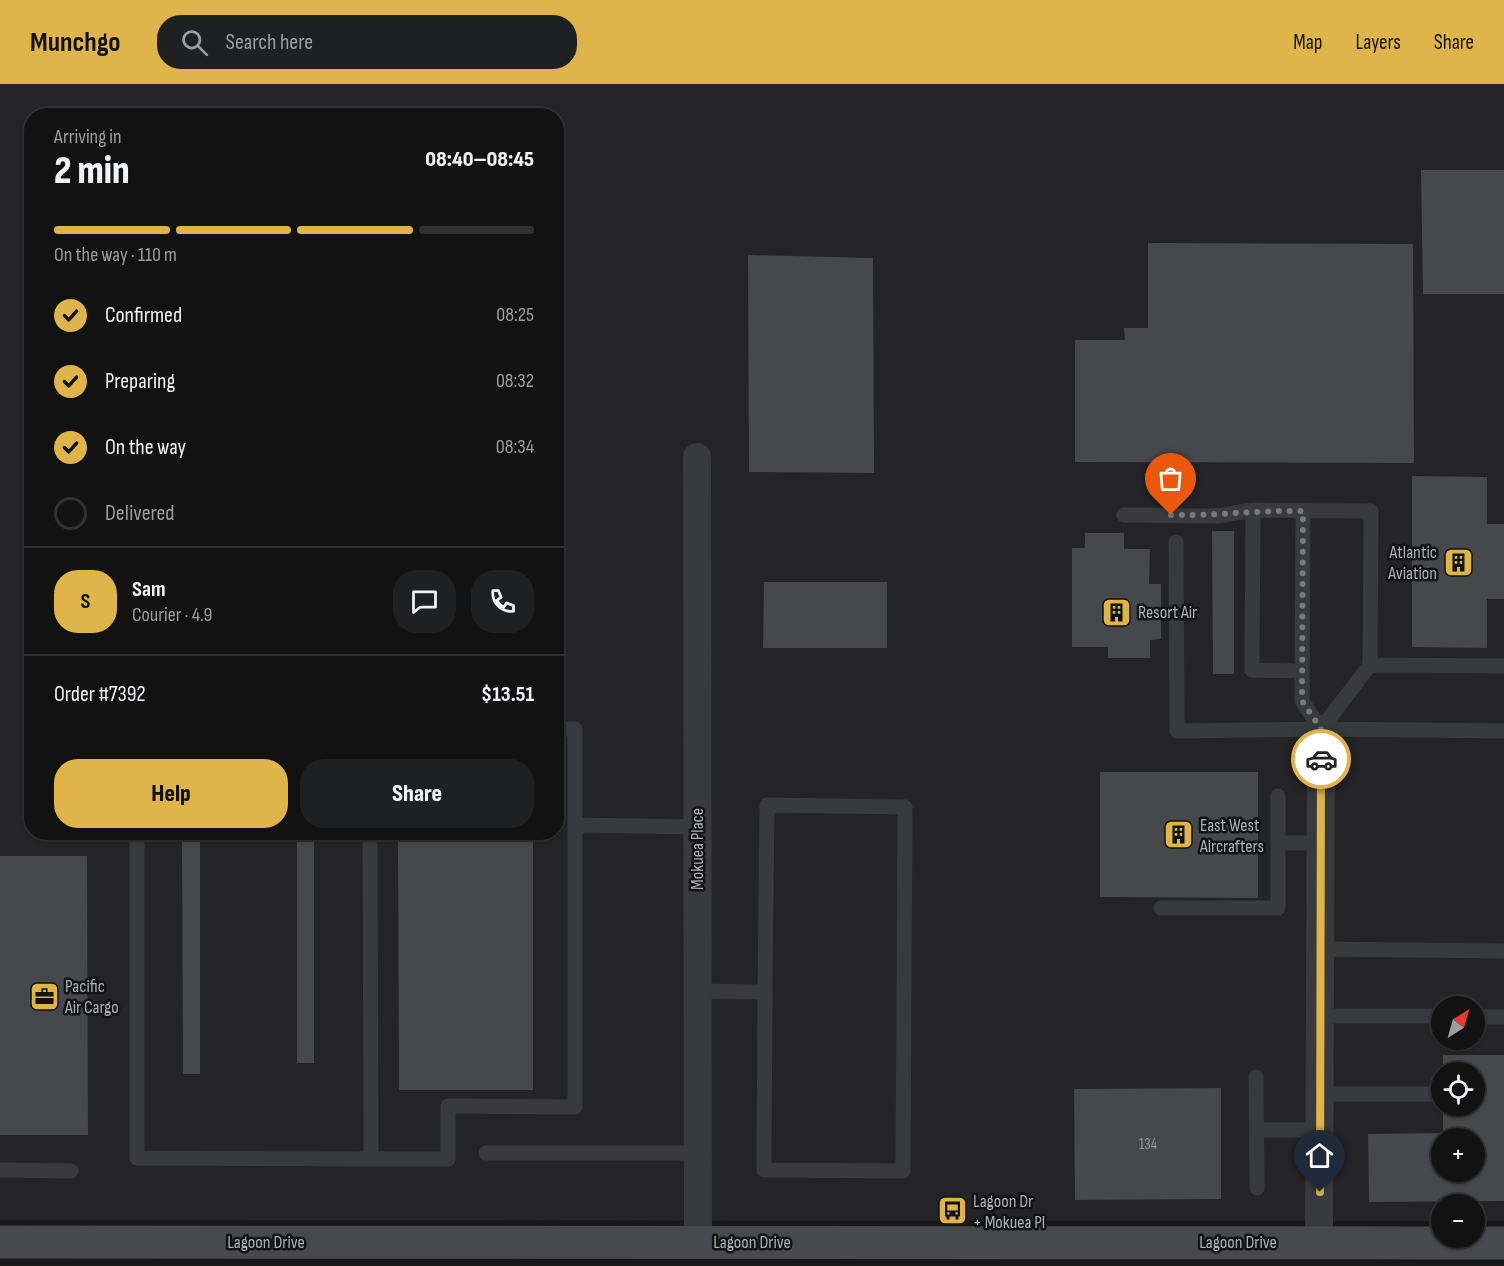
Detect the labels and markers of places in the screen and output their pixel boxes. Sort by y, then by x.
pin [1145,453,1196,515]
place label: Atlantic Aviation [1387,542,1437,584]
building icon: Atlantic Aviation [1442,546,1474,578]
building icon: Resort Air [1101,596,1133,628]
place label: Resort Air [1138,602,1197,623]
place label: East West Aircrafters [1199,815,1264,857]
building icon: East West Aircrafters [1163,819,1195,851]
place label: Pacific Air Cargo [64,976,119,1018]
office icon: Pacific Air Cargo [28,980,60,1012]
pin [1294,1130,1345,1192]
place label: Lagoon Dr + Mokuea Pl [973,1191,1045,1233]
bus stop icon: Lagoon Dr + Mokuea Pl [936,1195,968,1227]

